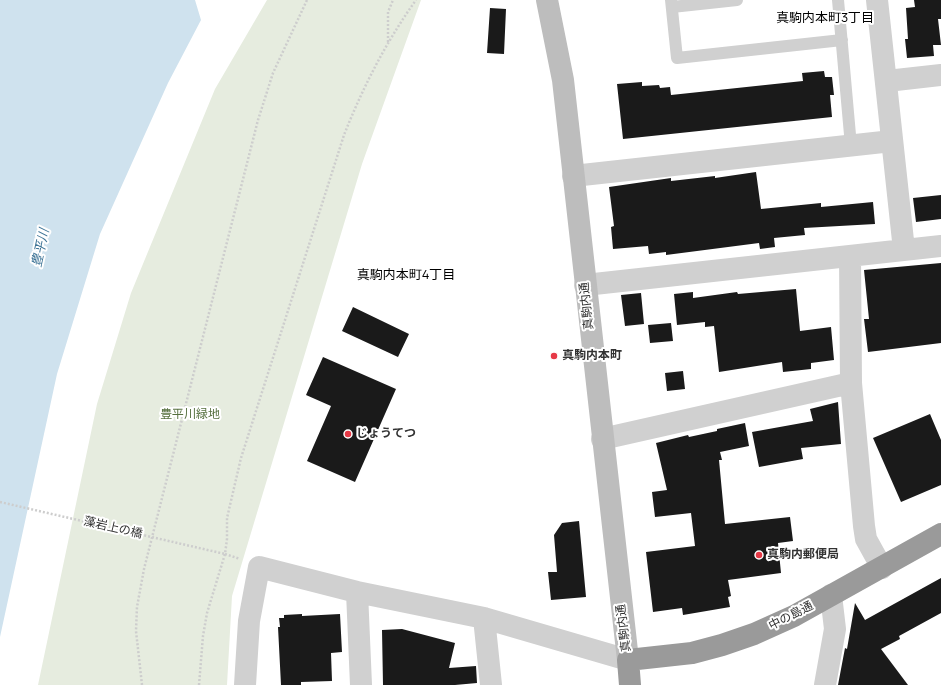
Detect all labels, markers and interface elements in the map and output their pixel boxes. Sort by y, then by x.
district label: 真駒内本町3丁目 [776,10,874,26]
water label: 豊平川 [29,227,53,269]
district label: 真駒内本町4丁目 [357,267,455,283]
street label: 真駒内通 [577,281,597,331]
place label: 真駒内本町 [562,349,622,363]
marker: 真駒内本町 [549,351,559,361]
park label: 豊平川緑地 [160,408,220,422]
place label: じょうてつ [356,427,416,441]
marker: じょうてつ [343,429,353,439]
street label: 藻岩上の橋 [82,514,144,542]
place label: 真駒内郵便局 [767,548,839,562]
marker: 真駒内郵便局 [754,550,764,560]
street label: 中の島通 [766,599,816,633]
street label: 真駒内通 [614,603,634,653]

